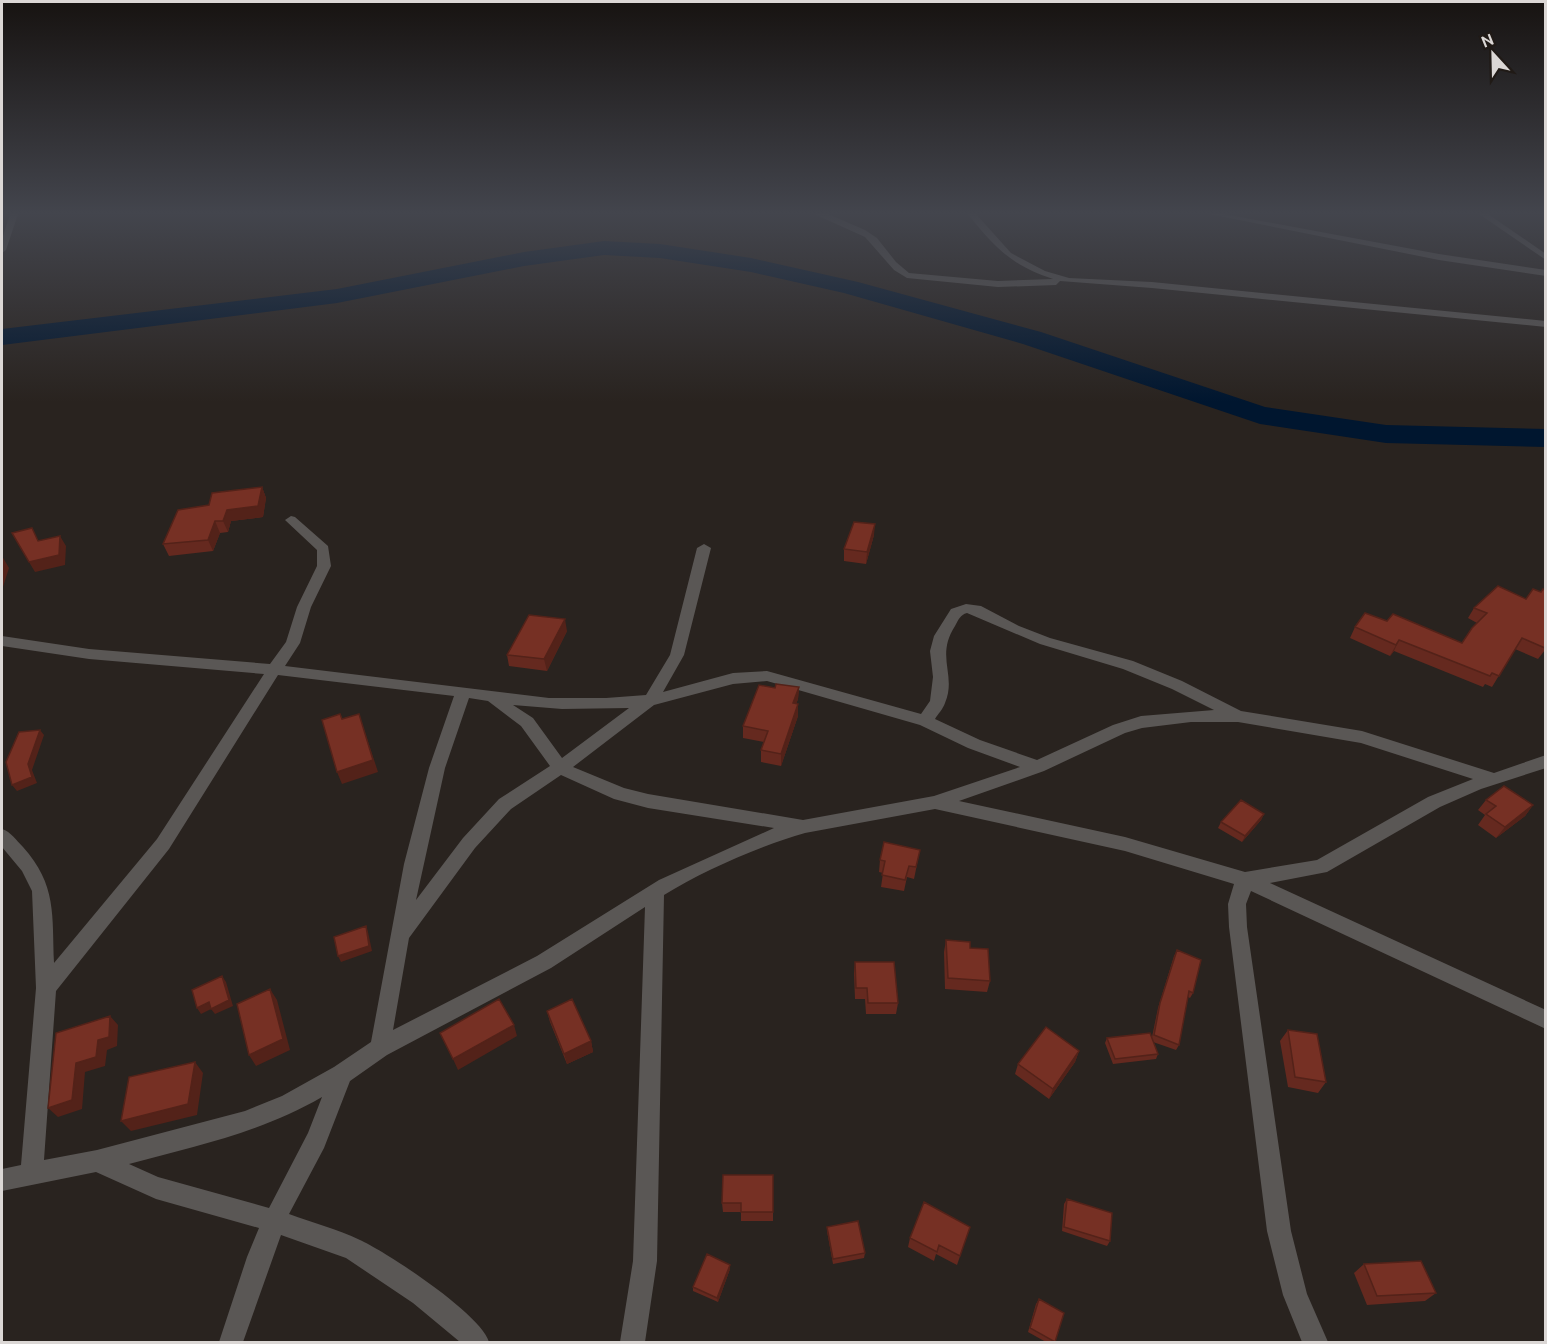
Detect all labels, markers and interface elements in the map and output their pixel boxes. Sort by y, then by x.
north arrow [1463,24,1523,84]
text: N [1478,30,1496,51]

